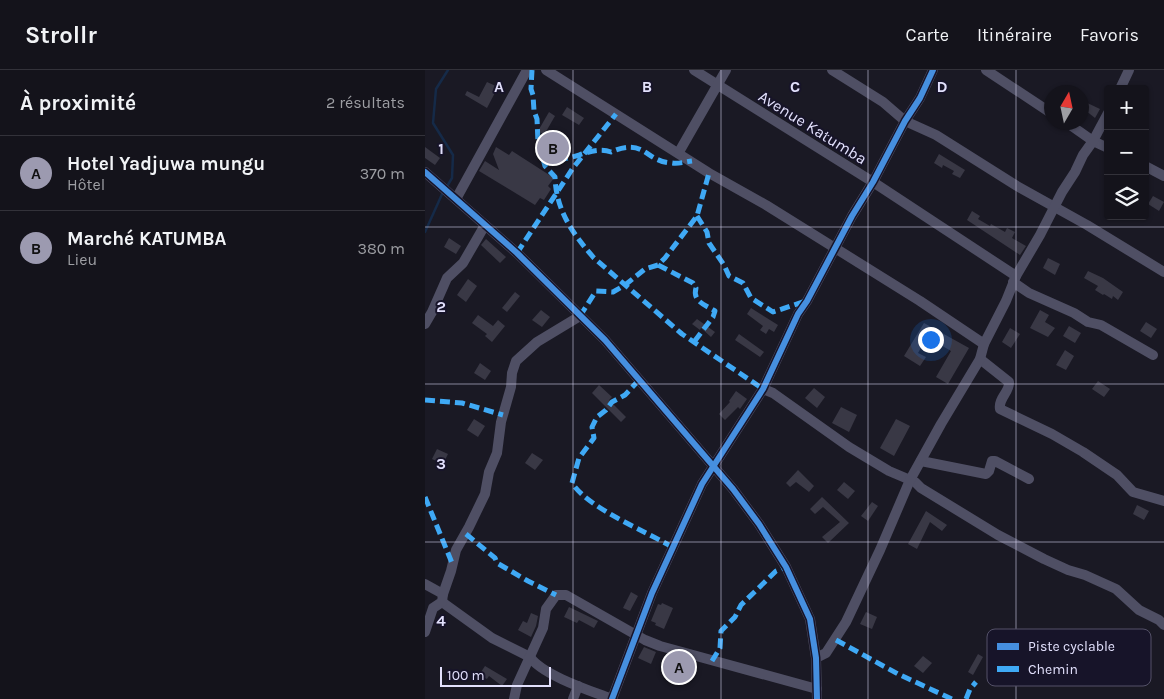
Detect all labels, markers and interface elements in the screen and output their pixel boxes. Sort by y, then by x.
text: Strollr [25,21,97,49]
text: Carte [906,24,949,46]
text: Itinéraire [977,24,1052,46]
text: Favoris [1080,24,1139,46]
text: A [494,77,504,96]
text: B [642,77,652,96]
text: C [790,77,800,96]
text: D [937,77,948,96]
north arrow [1044,85,1089,130]
map controls [1104,85,1149,220]
button: + [1104,85,1149,130]
street label: Avenue Katumba [755,87,870,168]
text: À proximité [20,91,136,115]
text: 2 résultats [326,93,405,112]
pin: B [537,129,569,167]
button: − [1104,130,1149,175]
text: 1 [438,139,444,158]
text: Hotel Yadjuwa mungu [67,153,265,175]
text: A [31,164,41,183]
text: 370 m [360,164,405,183]
text: Hôtel [67,175,105,194]
button: layers [1104,175,1149,220]
text: Marché KATUMBA [67,228,226,250]
text: B [31,239,41,258]
text: 380 m [357,239,405,258]
text: Lieu [67,250,97,269]
text: 2 [436,297,446,316]
your location [918,327,944,353]
text: 3 [436,454,446,473]
text: 4 [436,611,446,630]
legend [987,629,1151,686]
text: Piste cyclable [1028,638,1115,655]
pin: A [663,648,695,686]
text: Chemin [1028,661,1078,678]
scale bar [440,664,551,687]
text: 100 m [447,667,485,684]

